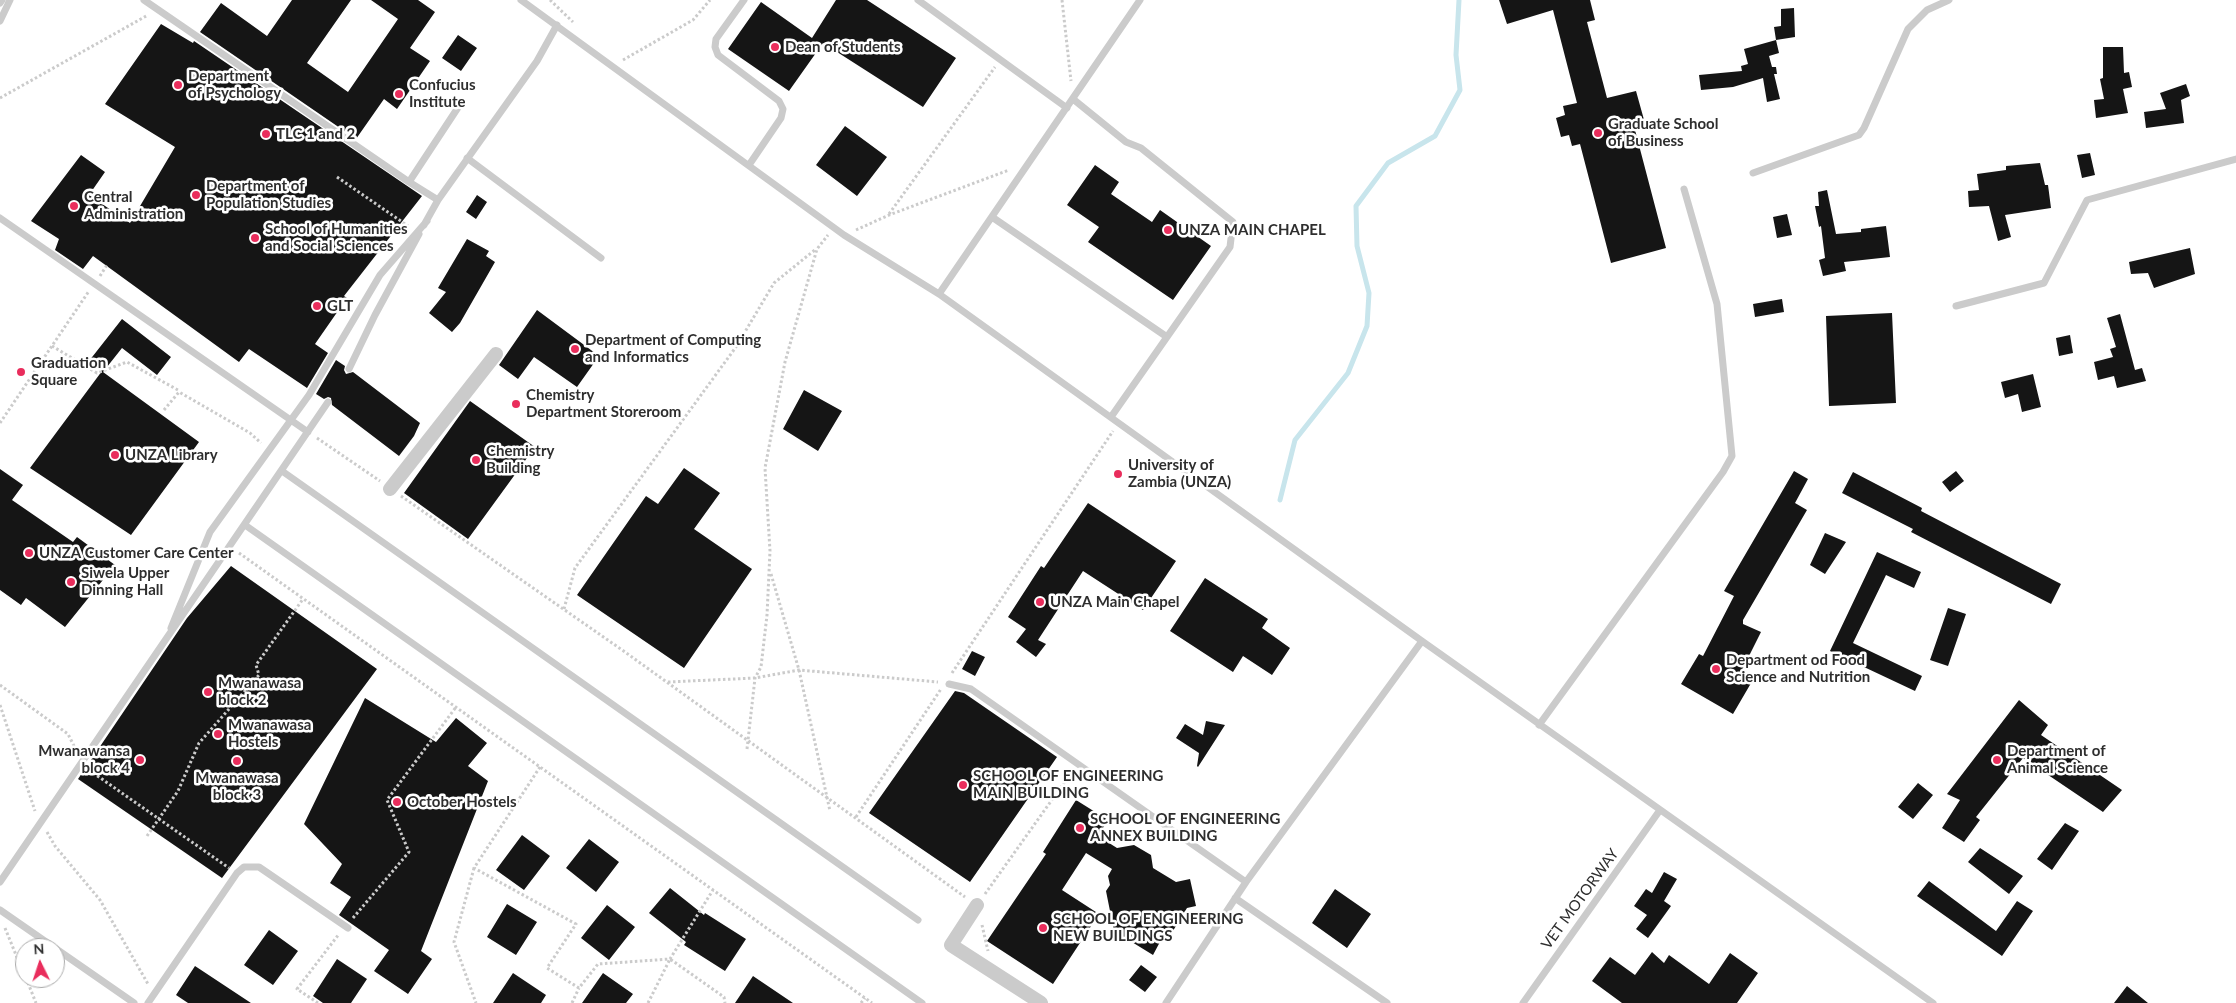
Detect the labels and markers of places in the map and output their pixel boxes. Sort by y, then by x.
place label: Dean of Students [785,38,900,56]
marker: Dean of Students [769,41,781,53]
place label: Department of Psychology [188,67,281,102]
place label: Confucius Institute [409,76,476,111]
marker: Department of Psychology [172,79,184,91]
marker: Confucius Institute [393,88,405,100]
place label: Graduate School of Business [1608,115,1718,150]
place label: TLC 1 and 2 [276,125,355,143]
marker: Graduate School of Business [1592,127,1604,139]
marker: TLC 1 and 2 [260,128,272,140]
place label: Department of Population Studies [206,177,331,212]
place label: Central Administration [84,188,183,223]
marker: Department of Population Studies [190,189,202,201]
marker: Central Administration [68,200,80,212]
place label: School of Humanities and Social Sciences [265,220,408,255]
place label: UNZA MAIN CHAPEL [1178,221,1326,239]
marker: UNZA MAIN CHAPEL [1162,224,1174,236]
marker: School of Humanities and Social Sciences [249,232,261,244]
place label: GLT [327,297,353,315]
marker: GLT [311,300,323,312]
place label: Department of Computing and Informatics [585,331,761,366]
marker: Department of Computing and Informatics [569,343,581,355]
place label: Graduation Square [31,354,106,389]
marker: Graduation Square [15,366,27,378]
place label: Chemistry Department Storeroom [526,386,681,421]
marker: Chemistry Department Storeroom [510,398,522,410]
place label: Chemistry Building [486,442,554,477]
place label: UNZA Library [125,446,218,464]
marker: UNZA Library [109,449,121,461]
marker: Chemistry Building [470,454,482,466]
place label: University of Zambia (UNZA) [1128,456,1231,491]
marker: University of Zambia (UNZA) [1112,468,1124,480]
place label: UNZA Customer Care Center [39,544,233,562]
marker: UNZA Customer Care Center [23,547,35,559]
place label: Siwela Upper Dinning Hall [81,564,169,599]
marker: Siwela Upper Dinning Hall [65,576,77,588]
place label: UNZA Main Chapel [1050,593,1180,611]
marker: UNZA Main Chapel [1034,596,1046,608]
place label: Department od Food Science and Nutrition [1726,651,1870,686]
marker: Department od Food Science and Nutrition [1710,663,1722,675]
place label: Mwanawasa block 2 [218,674,301,709]
marker: Mwanawasa block 2 [202,686,214,698]
place label: Mwanawasa Hostels [228,716,311,751]
marker: Mwanawasa Hostels [212,728,224,740]
place label: Mwanawansa block 4 [38,742,130,777]
place label: Department of Animal Science [2007,742,2108,777]
marker: Mwanawansa block 4 [134,754,146,766]
marker: Department of Animal Science [1991,754,2003,766]
marker: Mwanawasa block 3 [231,755,243,767]
place label: SCHOOL OF ENGINEERING MAIN BUILDING [973,767,1164,802]
place label: Mwanawasa block 3 [195,769,279,804]
marker: SCHOOL OF ENGINEERING MAIN BUILDING [957,779,969,791]
place label: October Hostels [407,793,517,811]
marker: October Hostels [391,796,403,808]
place label: SCHOOL OF ENGINEERING ANNEX BUILDING [1090,810,1281,845]
marker: SCHOOL OF ENGINEERING ANNEX BUILDING [1074,822,1086,834]
place label: SCHOOL OF ENGINEERING NEW BUILDINGS [1053,910,1244,945]
marker: SCHOOL OF ENGINEERING NEW BUILDINGS [1037,922,1049,934]

